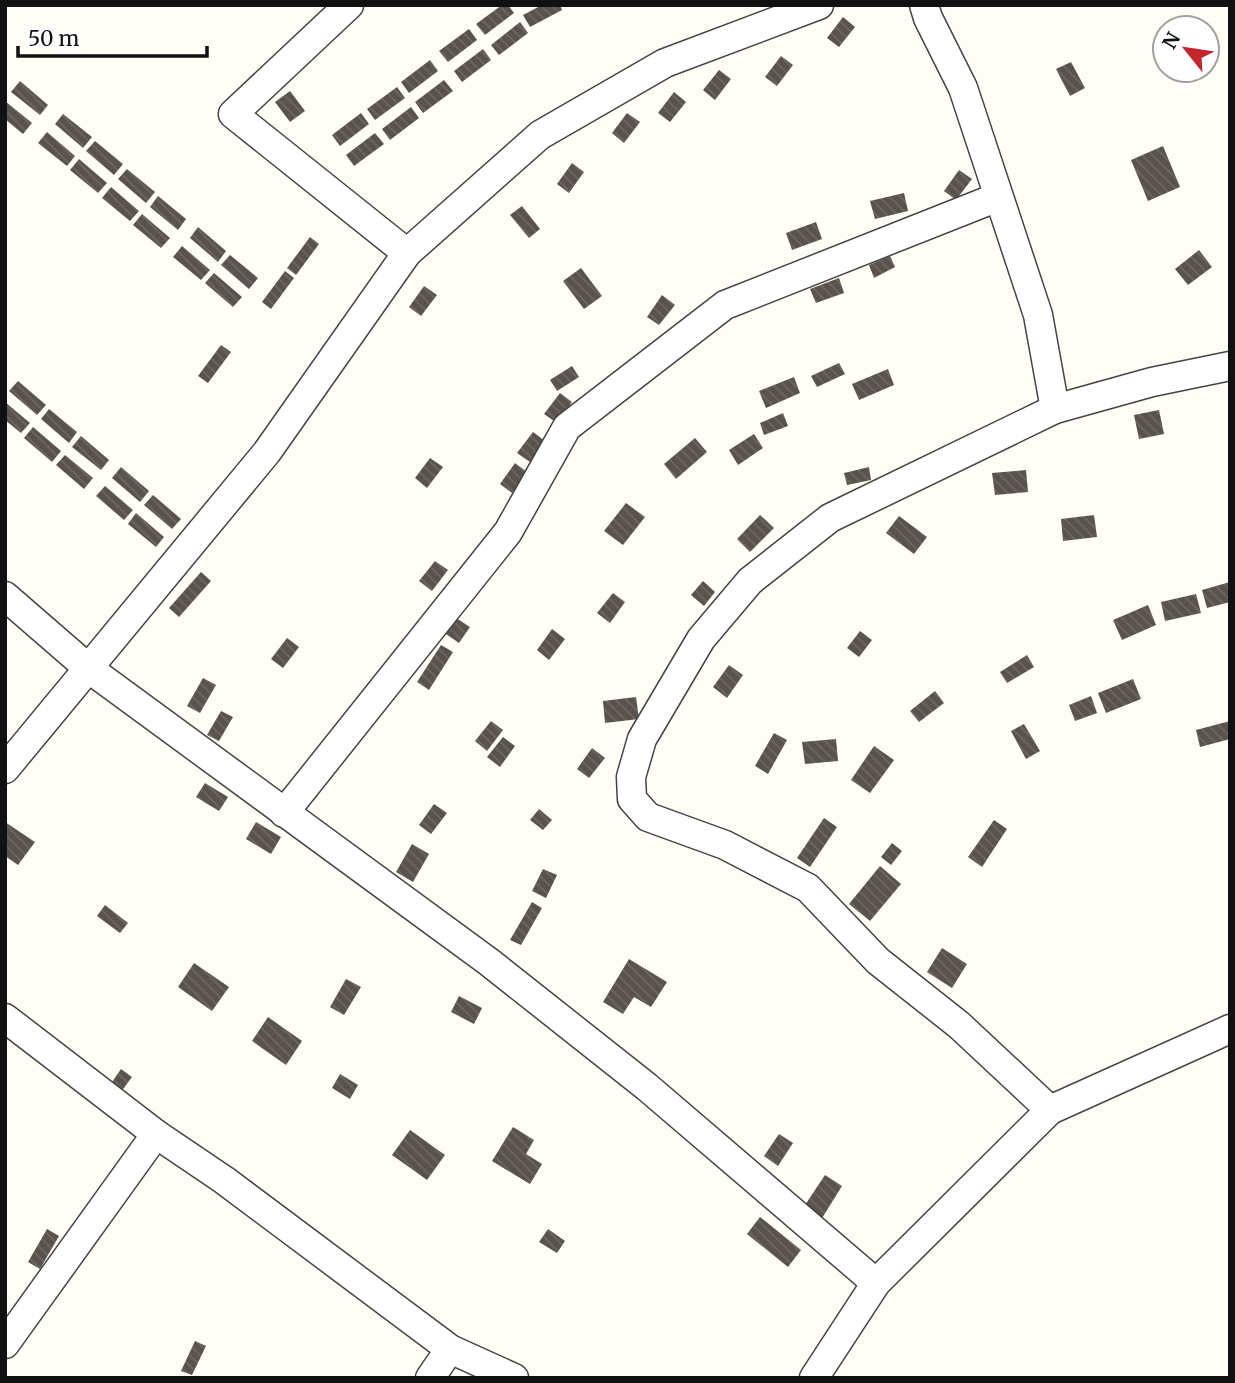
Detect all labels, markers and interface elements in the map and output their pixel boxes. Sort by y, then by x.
scale bar [18,14,206,58]
north arrow [1151,14,1221,84]
text: 50 m [28,25,79,52]
text: N [1157,28,1185,53]

